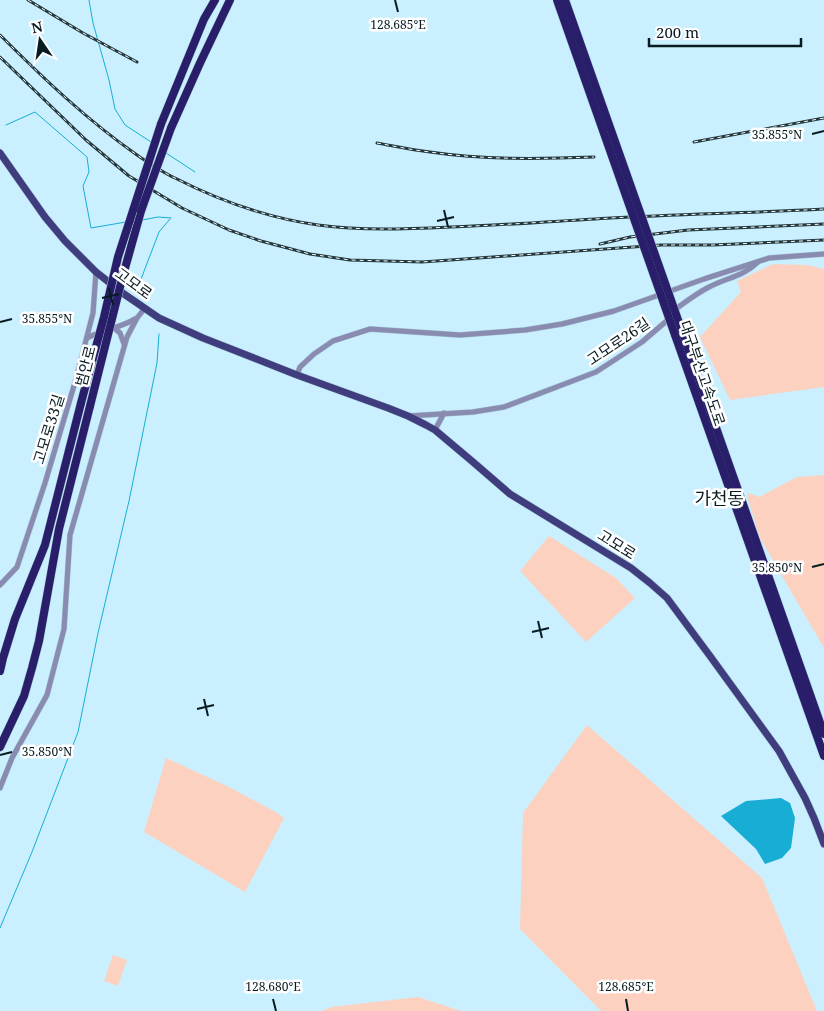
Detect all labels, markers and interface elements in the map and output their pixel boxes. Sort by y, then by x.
north arrow [15,15,65,65]
scale bar [649,15,802,47]
text: N [29,16,44,37]
text: 128.685°E [370,16,426,33]
text: 200 m [656,22,699,42]
text: 35.855°N [752,126,802,143]
street label: 고모로 [111,263,157,303]
text: 35.855°N [22,310,72,327]
street label: 고모로26길 [583,313,653,369]
street label: 대구부산고속도로 [676,318,730,428]
street label: 범안로 [70,343,100,389]
street label: 고모로33길 [28,392,68,466]
district label: 가천동 [694,486,744,510]
street label: 고모로 [594,525,640,563]
text: 35.850°N [752,559,802,576]
text: 35.850°N [22,743,72,760]
text: 128.680°E [245,978,301,995]
text: 128.685°E [598,978,654,995]

